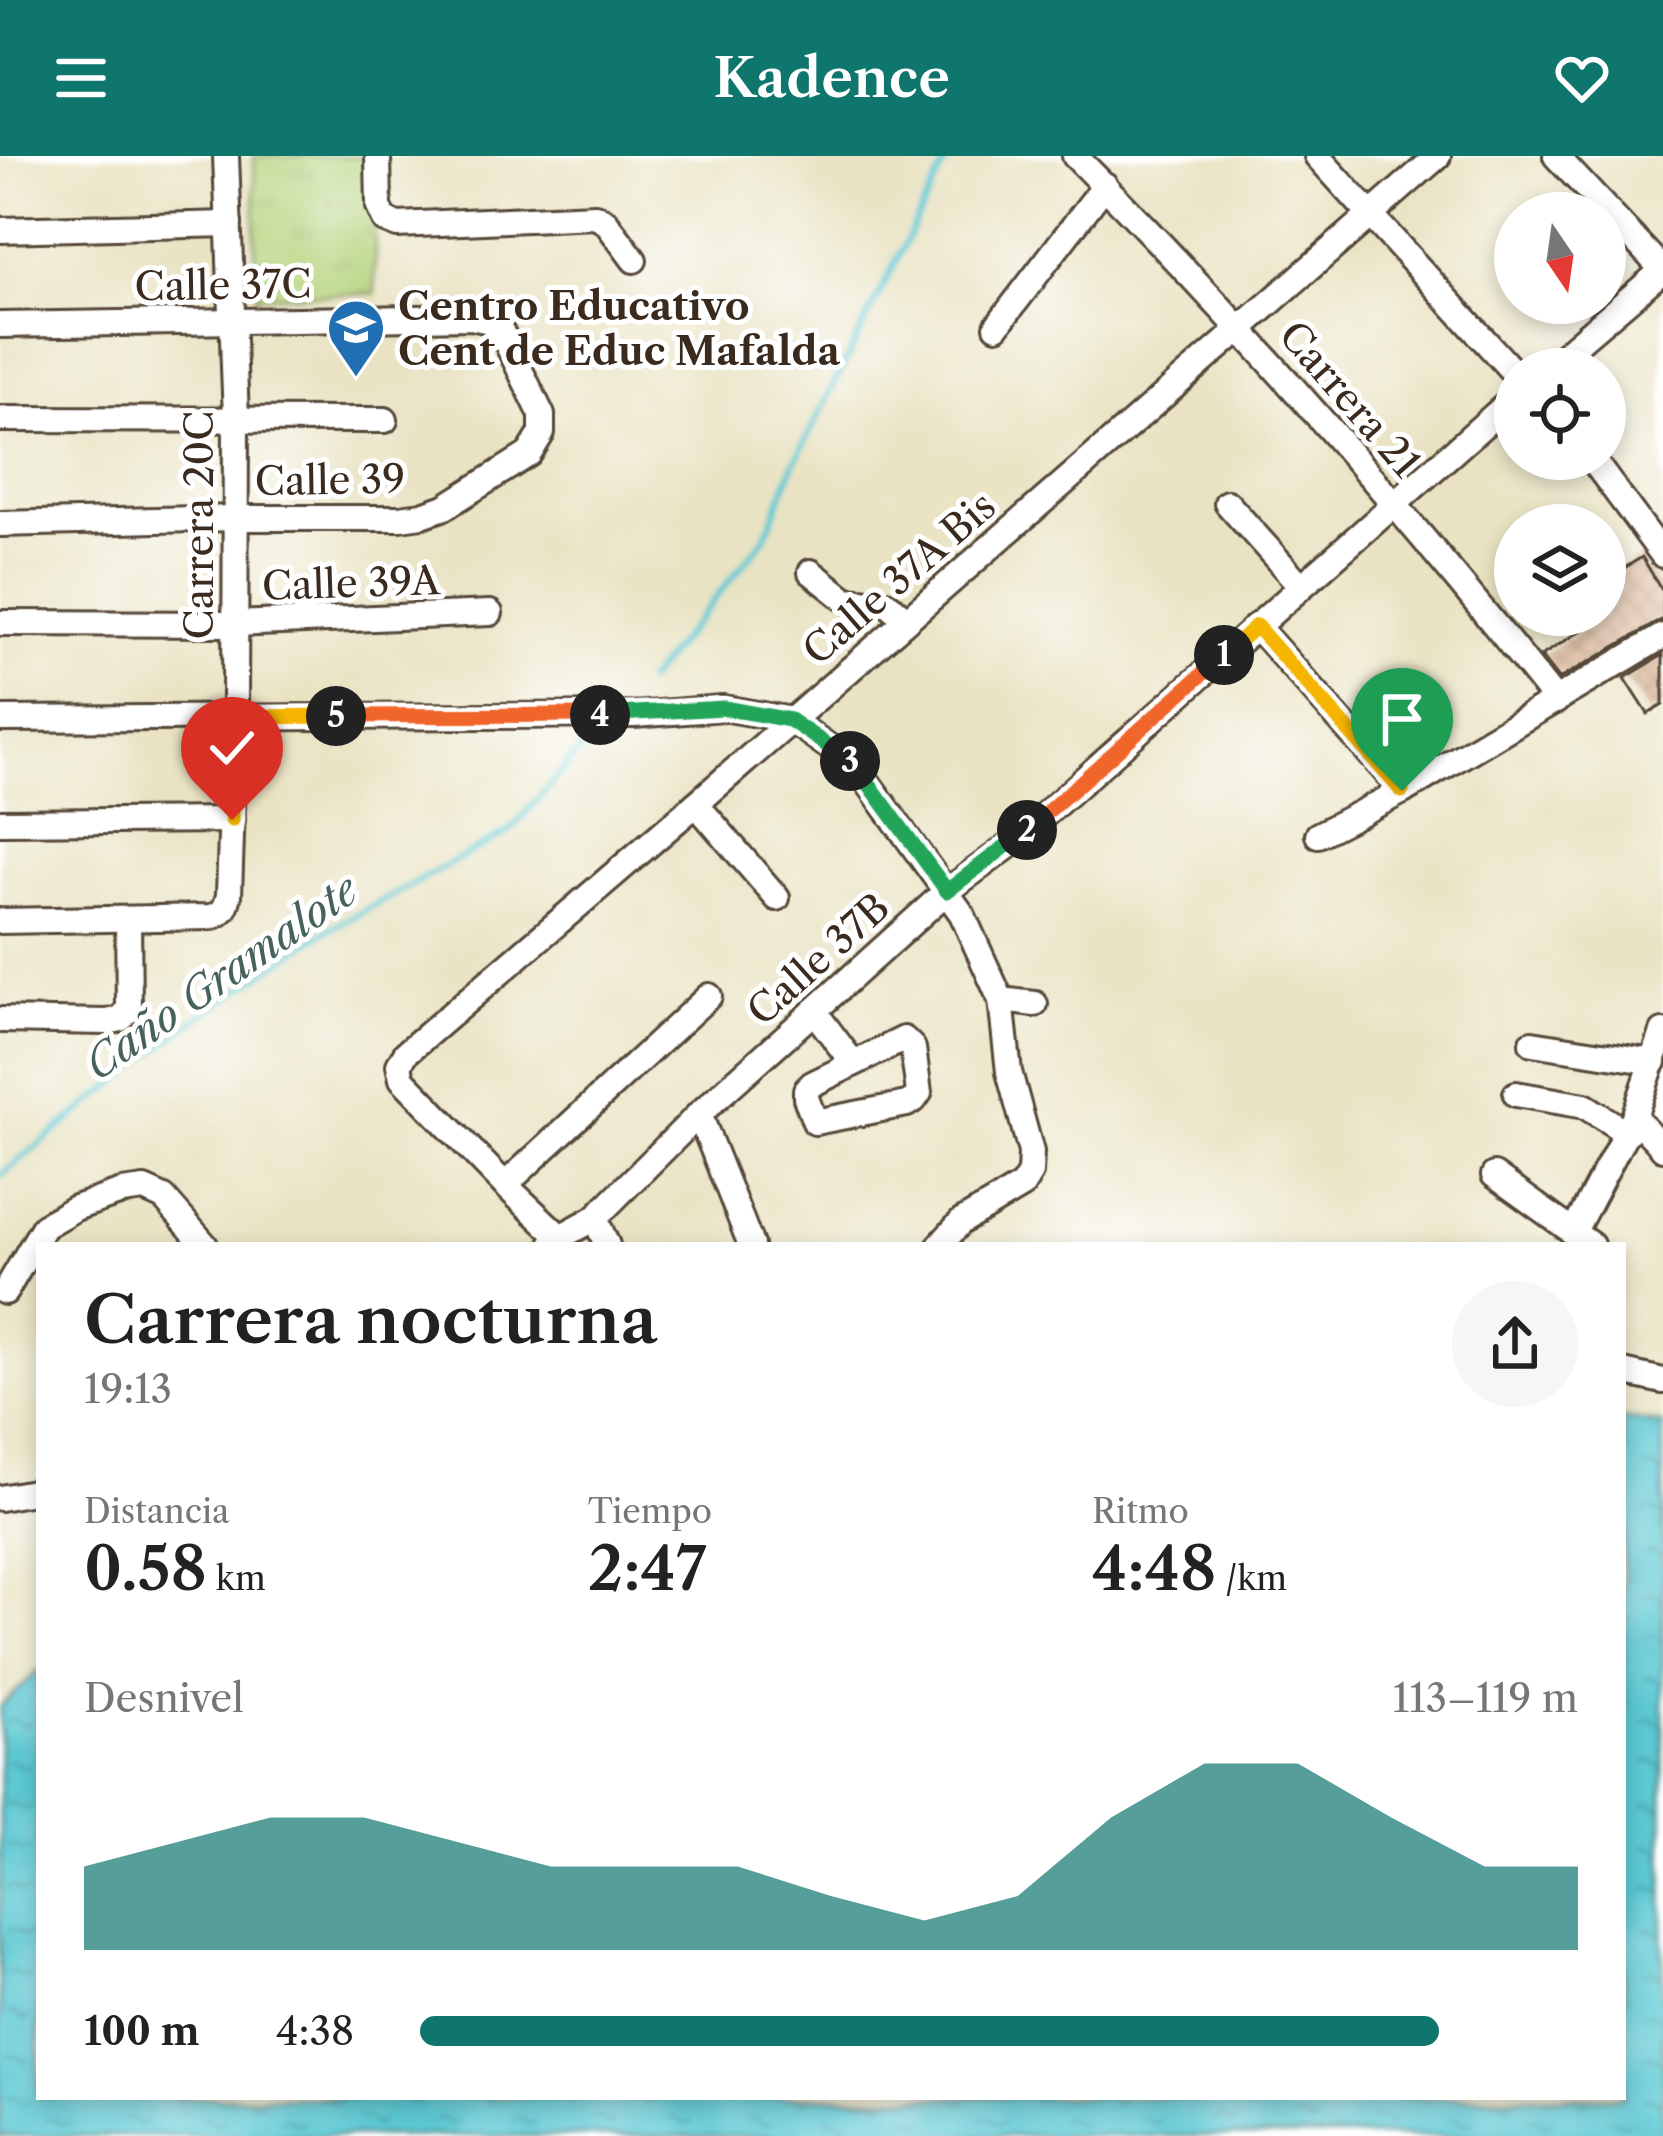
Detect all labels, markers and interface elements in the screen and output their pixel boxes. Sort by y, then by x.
icon: menu [48,45,114,111]
text: Kadence [713,45,950,111]
icon: heart [1549,45,1615,111]
north arrow [1494,192,1626,324]
map controls [1494,192,1626,636]
street label: Calle 37C [134,259,312,311]
place label: Centro Educativo Cent de Educ Mafalda [398,282,840,375]
school or university icon: Centro Educativo Cent de Educ Mafalda [325,297,387,379]
street label: Carrera 21 [1269,311,1431,487]
button: locate [1494,348,1626,480]
street label: Carrera 20C [175,411,223,639]
street label: Calle 39 [254,455,406,505]
street label: Calle 37A Bis [793,481,1005,675]
button: layers [1494,504,1626,636]
street label: Calle 39A [261,556,442,610]
pin: 1 [1194,625,1254,685]
text: 1 [1217,634,1231,675]
pin [1351,668,1453,791]
pin: 4 [570,685,630,745]
pin: 5 [306,686,366,746]
icon: arrive [1369,686,1435,752]
text: 4 [590,694,610,735]
text: 5 [327,695,345,736]
pin [181,697,283,820]
icon: check [199,715,265,781]
pin: 3 [820,731,880,791]
text: 3 [841,740,859,781]
pin: 2 [997,800,1057,860]
text: 2 [1017,809,1037,850]
water label: Caño Gramalote [74,863,369,1090]
street label: Calle 37B [737,883,899,1035]
text: Carrera nocturna [84,1279,658,1360]
button: share [1452,1281,1578,1407]
text: 19:13 [84,1365,172,1413]
text: Distancia [84,1491,229,1532]
text: Tiempo [588,1491,712,1532]
text: Ritmo [1092,1491,1189,1532]
text: 0.58 [84,1532,207,1606]
text: 2:47 [588,1532,707,1606]
text: 4:48 [1092,1532,1216,1606]
text: km [207,1558,266,1599]
text: /km [1216,1558,1287,1599]
text: Desnivel [84,1674,244,1722]
text: 113–119 m [1393,1674,1578,1722]
text: 100 m [84,2007,200,2055]
text: 4:38 [276,2007,354,2055]

